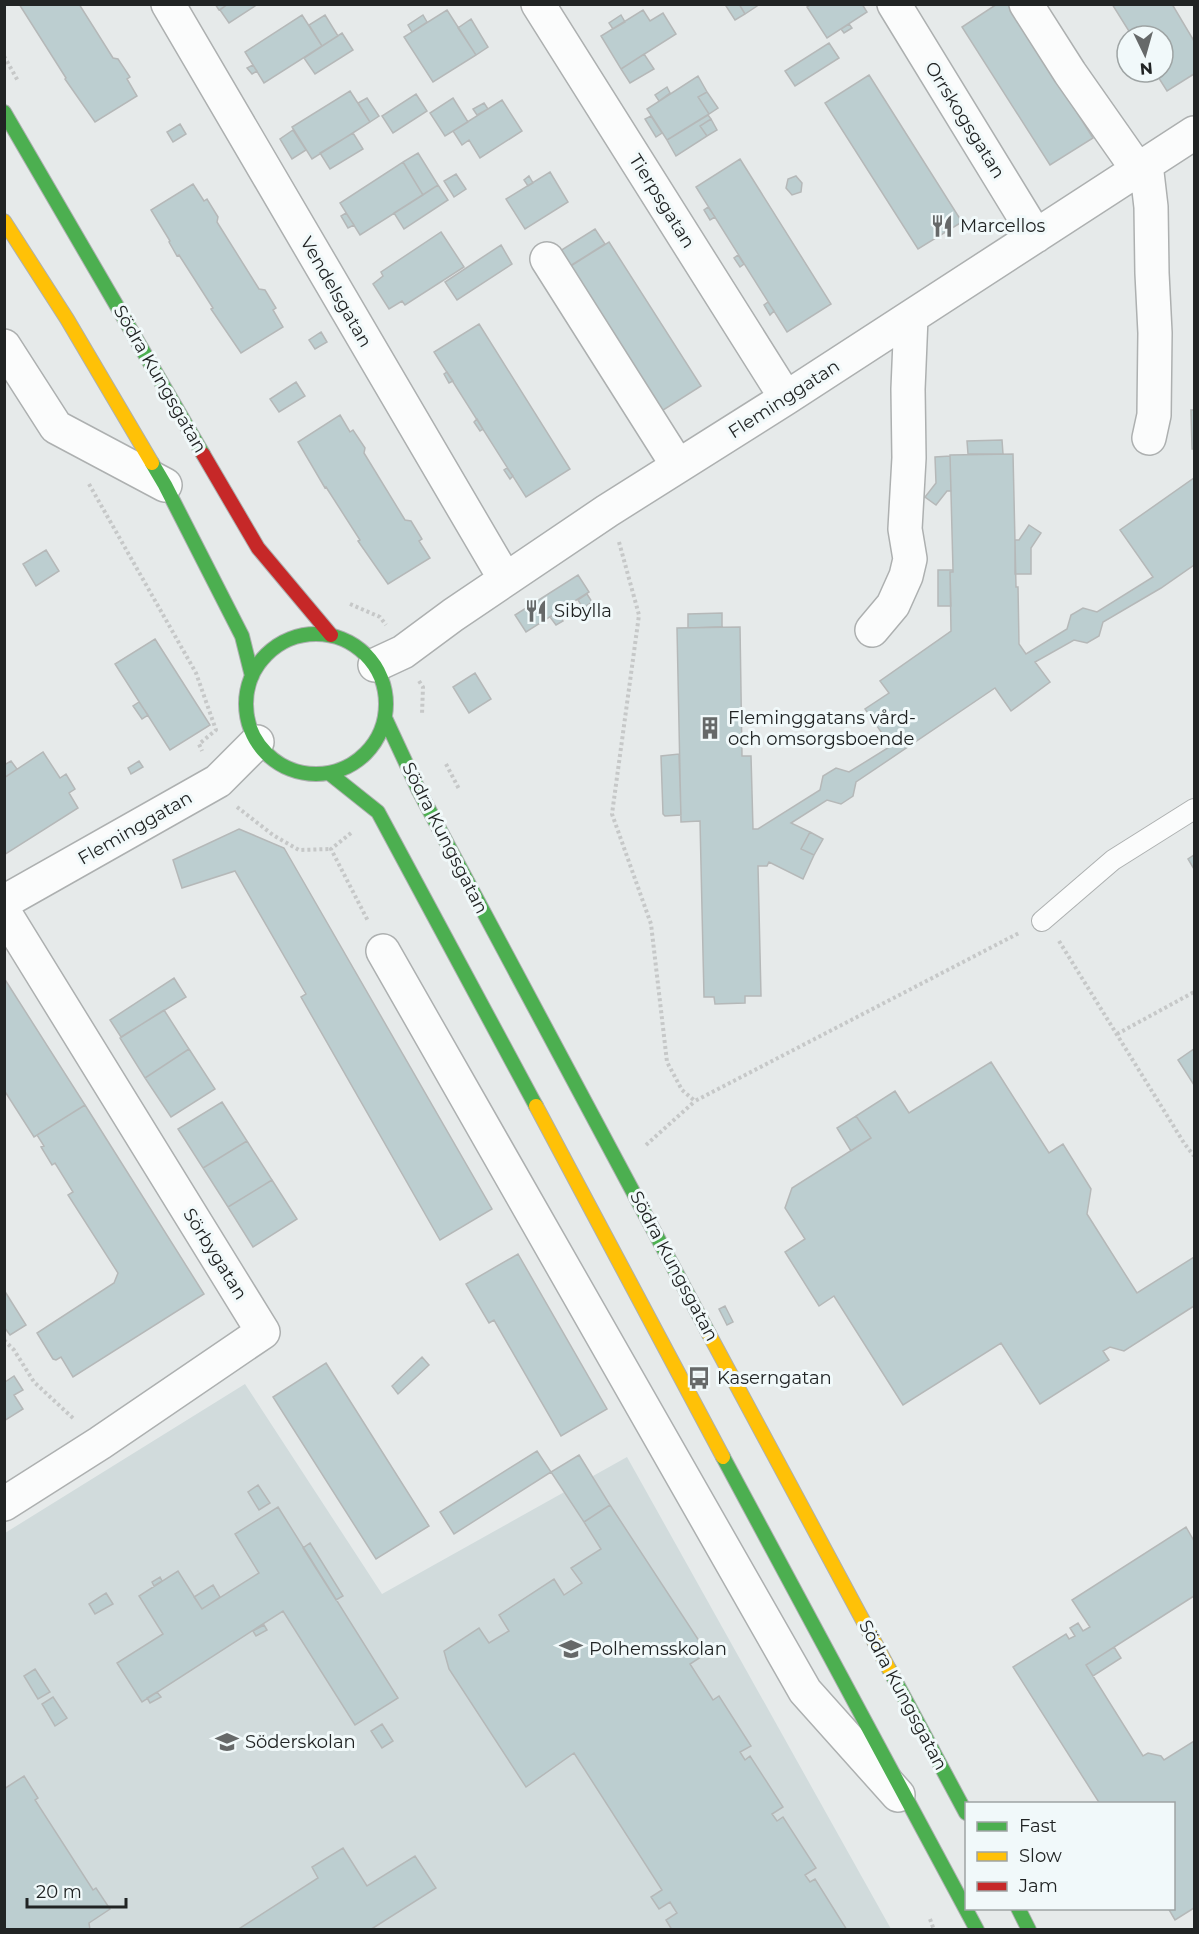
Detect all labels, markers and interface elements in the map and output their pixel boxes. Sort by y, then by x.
north arrow [1115,24,1175,84]
street label: Orrskogsgatan [920,58,1010,182]
text: N [1139,58,1154,78]
street label: Tierpsgatan [624,150,700,252]
restaurant icon: Marcellos [929,213,955,239]
place label: Marcellos [960,215,1046,237]
street label: Vendelsgatan [295,233,377,351]
street label: Södra Kungsgatan [109,301,211,457]
street label: Fleminggatan [724,355,844,443]
restaurant icon: Sibylla [523,598,549,624]
place label: Sibylla [554,600,612,622]
place label: Fleminggatans vård- och omsorgsboende [728,707,916,750]
building icon: Fleminggatans vård- och omsorgsboende [697,715,723,741]
street label: Södra Kungsgatan [397,759,493,917]
street label: Fleminggatan [74,786,196,870]
street label: Södra Kungsgatan [625,1187,723,1345]
street label: Sörbygatan [178,1204,252,1304]
bus stop icon: Kaserngatan [686,1365,712,1391]
place label: Kaserngatan [717,1367,832,1389]
street label: Södra Kungsgatan [854,1616,952,1774]
school or university icon: Polhemsskolan [558,1636,584,1662]
place label: Polhemsskolan [589,1638,727,1660]
school or university icon: Söderskolan [214,1729,240,1755]
place label: Söderskolan [245,1731,356,1753]
legend [965,1802,1175,1910]
text: Fast [1019,1815,1057,1837]
text: Slow [1019,1845,1062,1867]
scale bar [27,1871,126,1909]
text: Jam [1018,1875,1058,1897]
text: 20 m [36,1881,82,1903]

